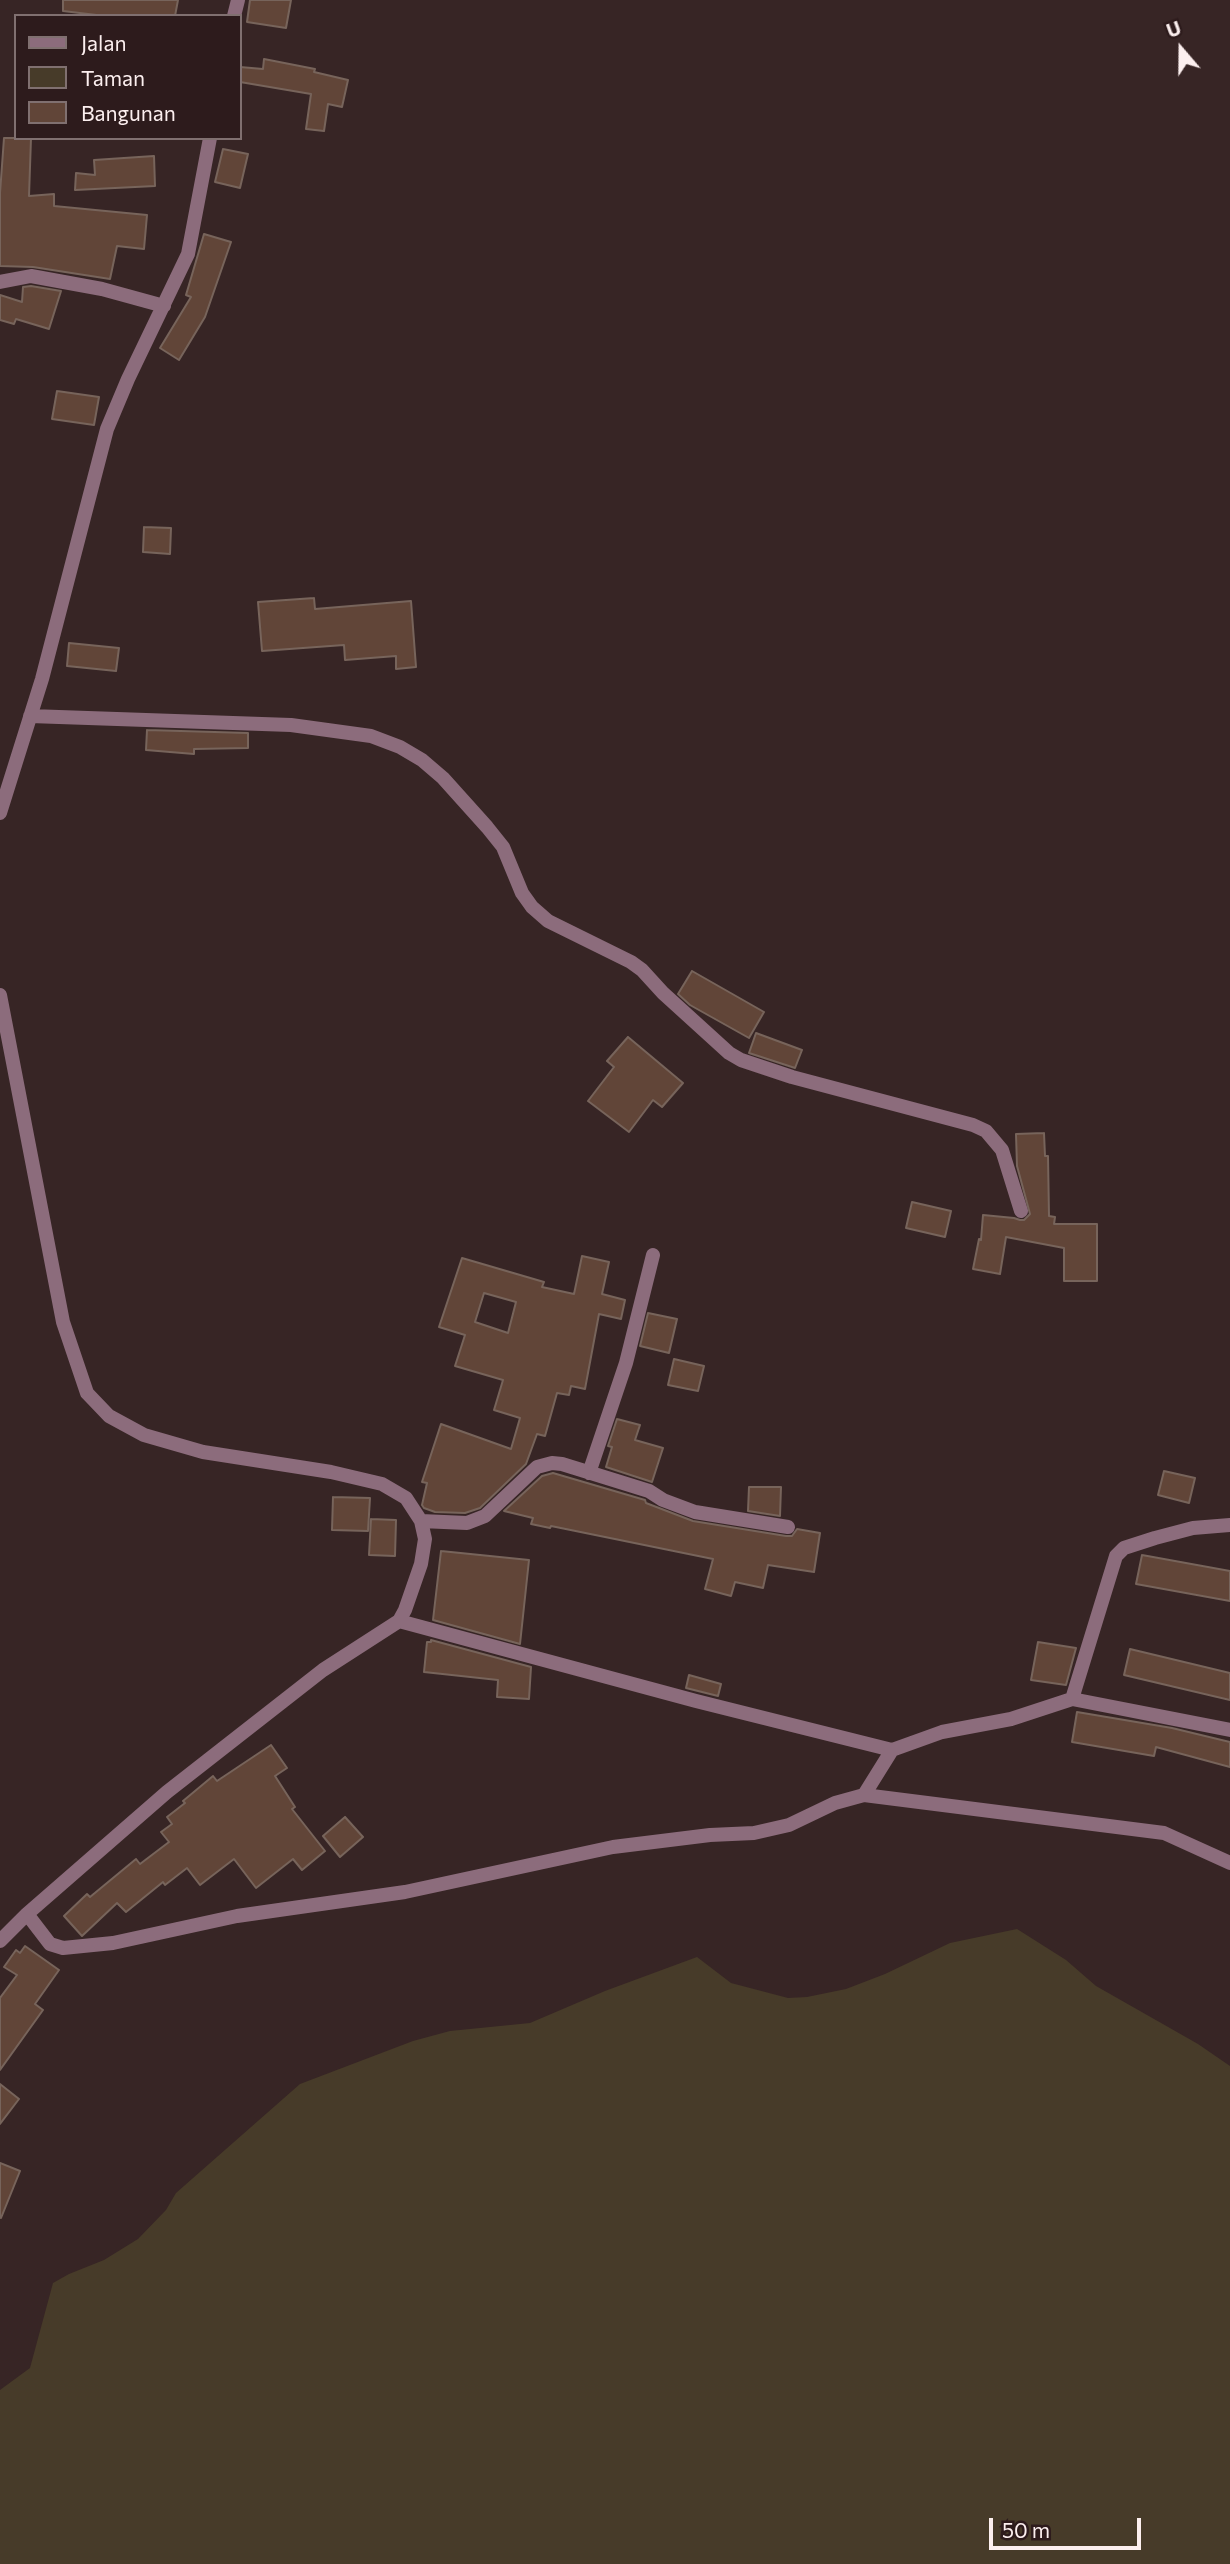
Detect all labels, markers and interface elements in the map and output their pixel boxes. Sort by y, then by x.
legend [14,14,242,140]
north arrow [1146,14,1216,84]
text: U [1163,16,1184,42]
text: Jalan [81,30,126,55]
text: Taman [81,65,145,90]
text: Bangunan [81,100,176,125]
scale bar [992,2504,1144,2548]
text: 50 m [1002,2517,1050,2542]

